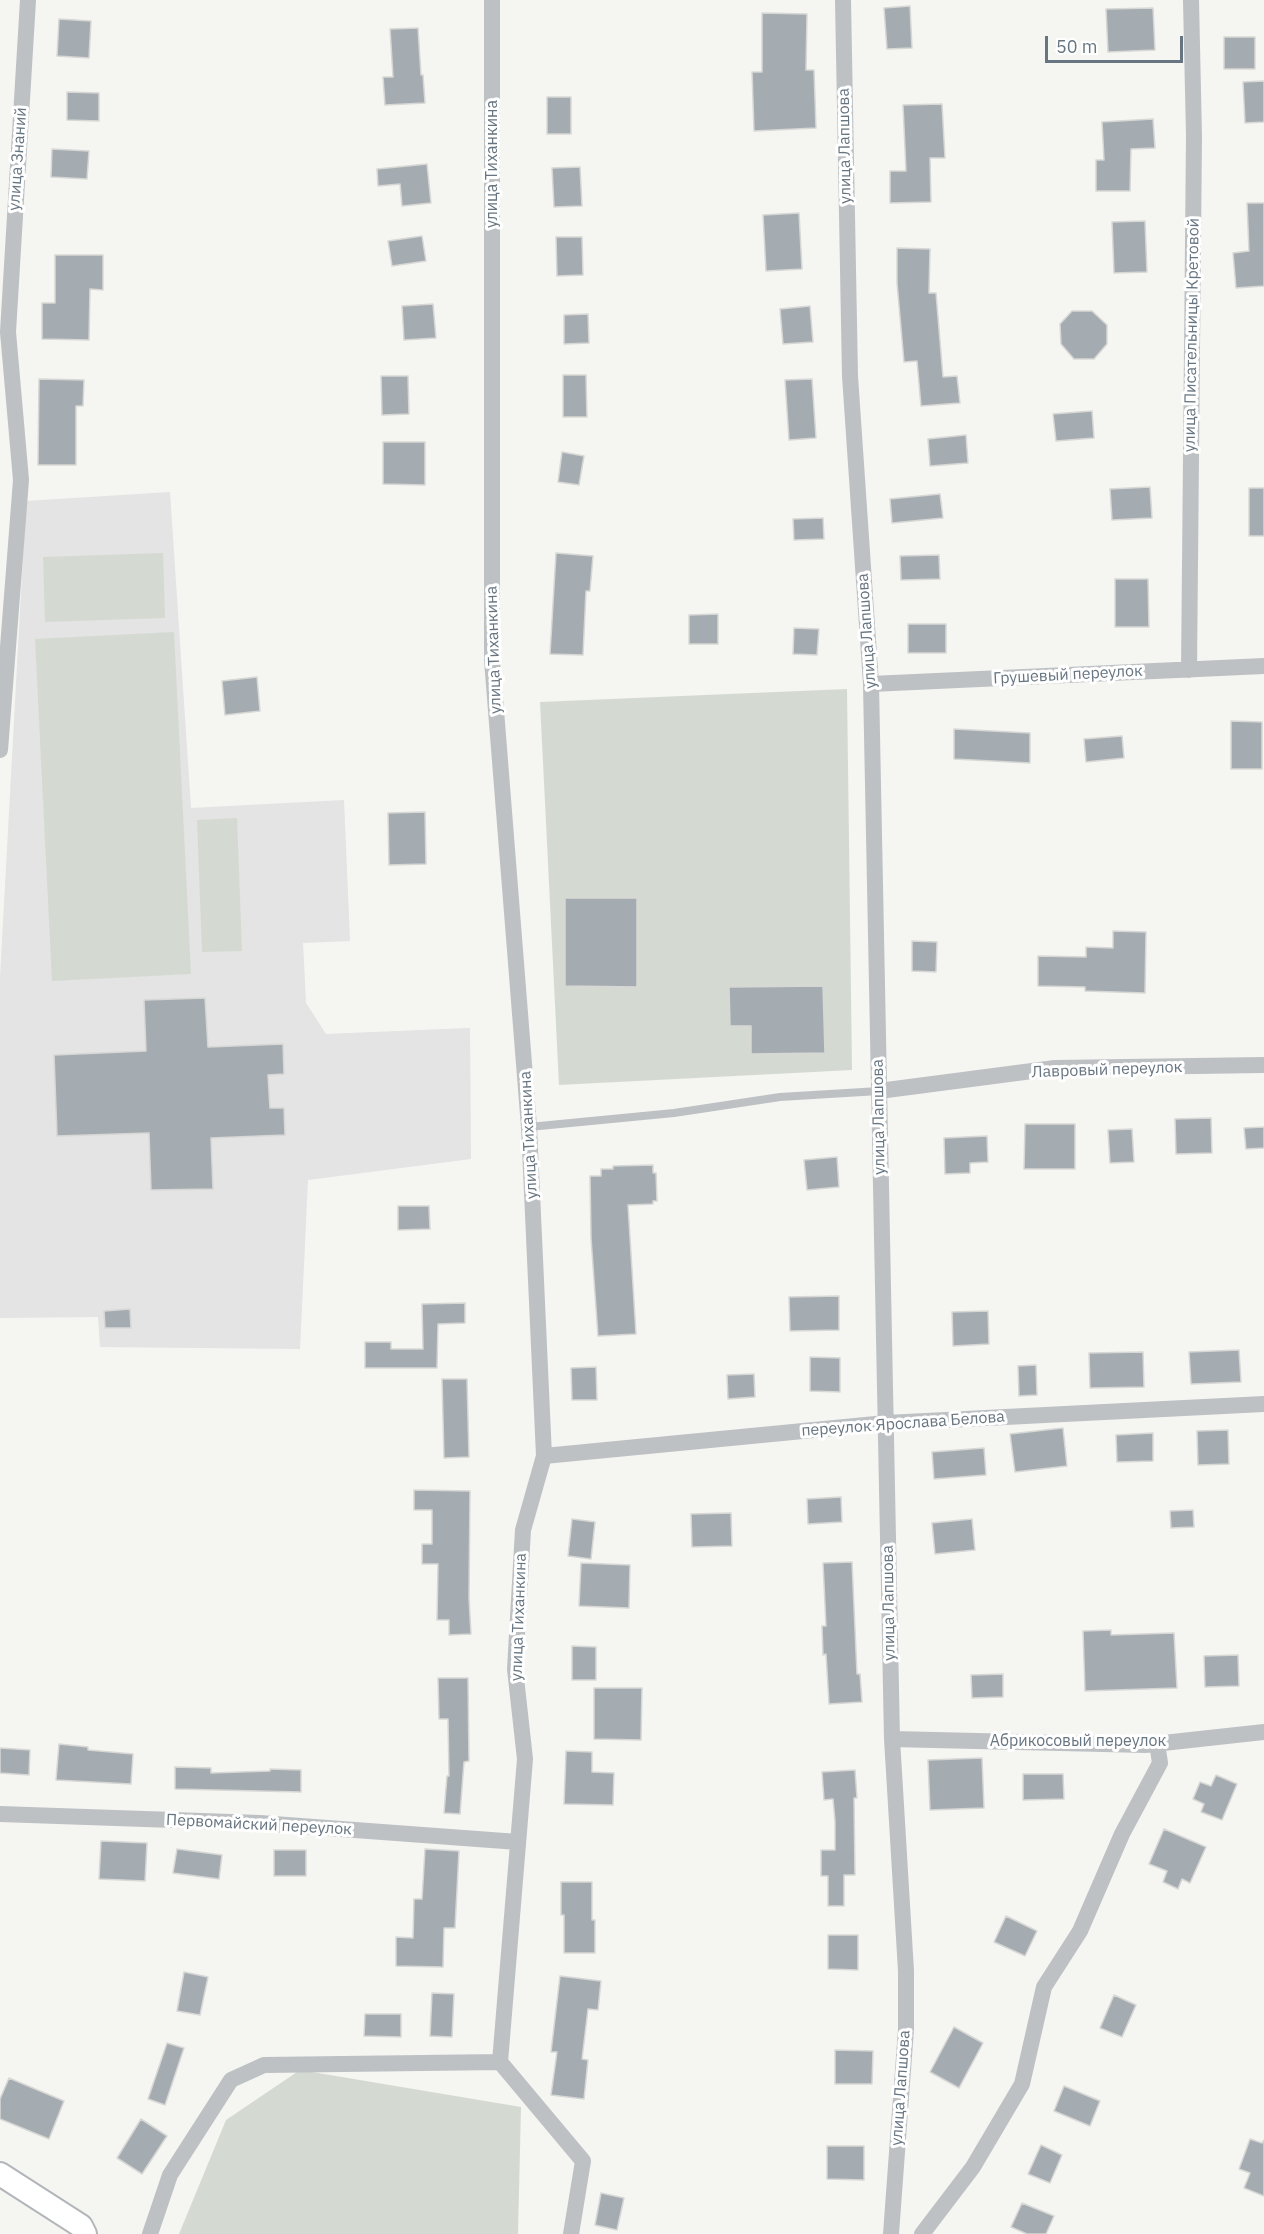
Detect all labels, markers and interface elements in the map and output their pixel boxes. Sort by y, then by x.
scale bar [1048,24,1186,62]
text: 50 m [1056,35,1098,58]
street label: улица Лапшова [834,88,856,204]
street label: улица Тиханкина [482,100,502,228]
street label: улица Знаний [5,107,31,211]
street label: улица Писательницы Кретовой [1180,218,1204,452]
street label: улица Лапшова [853,573,881,689]
street label: улица Тиханкина [482,586,506,714]
street label: Грушевый переулок [993,661,1143,689]
street label: Лавровый переулок [1031,1058,1183,1082]
street label: улица Лапшова [868,1059,890,1175]
street label: улица Тиханкина [516,1071,542,1199]
street label: переулок Ярослава Белова [801,1407,1005,1441]
street label: улица Лапшова [878,1545,900,1661]
street label: улица Тиханкина [507,1553,531,1681]
street label: Абрикосовый переулок [990,1731,1166,1751]
street label: Первомайский переулок [166,1811,352,1839]
street label: улица Лапшова [887,2030,915,2146]

